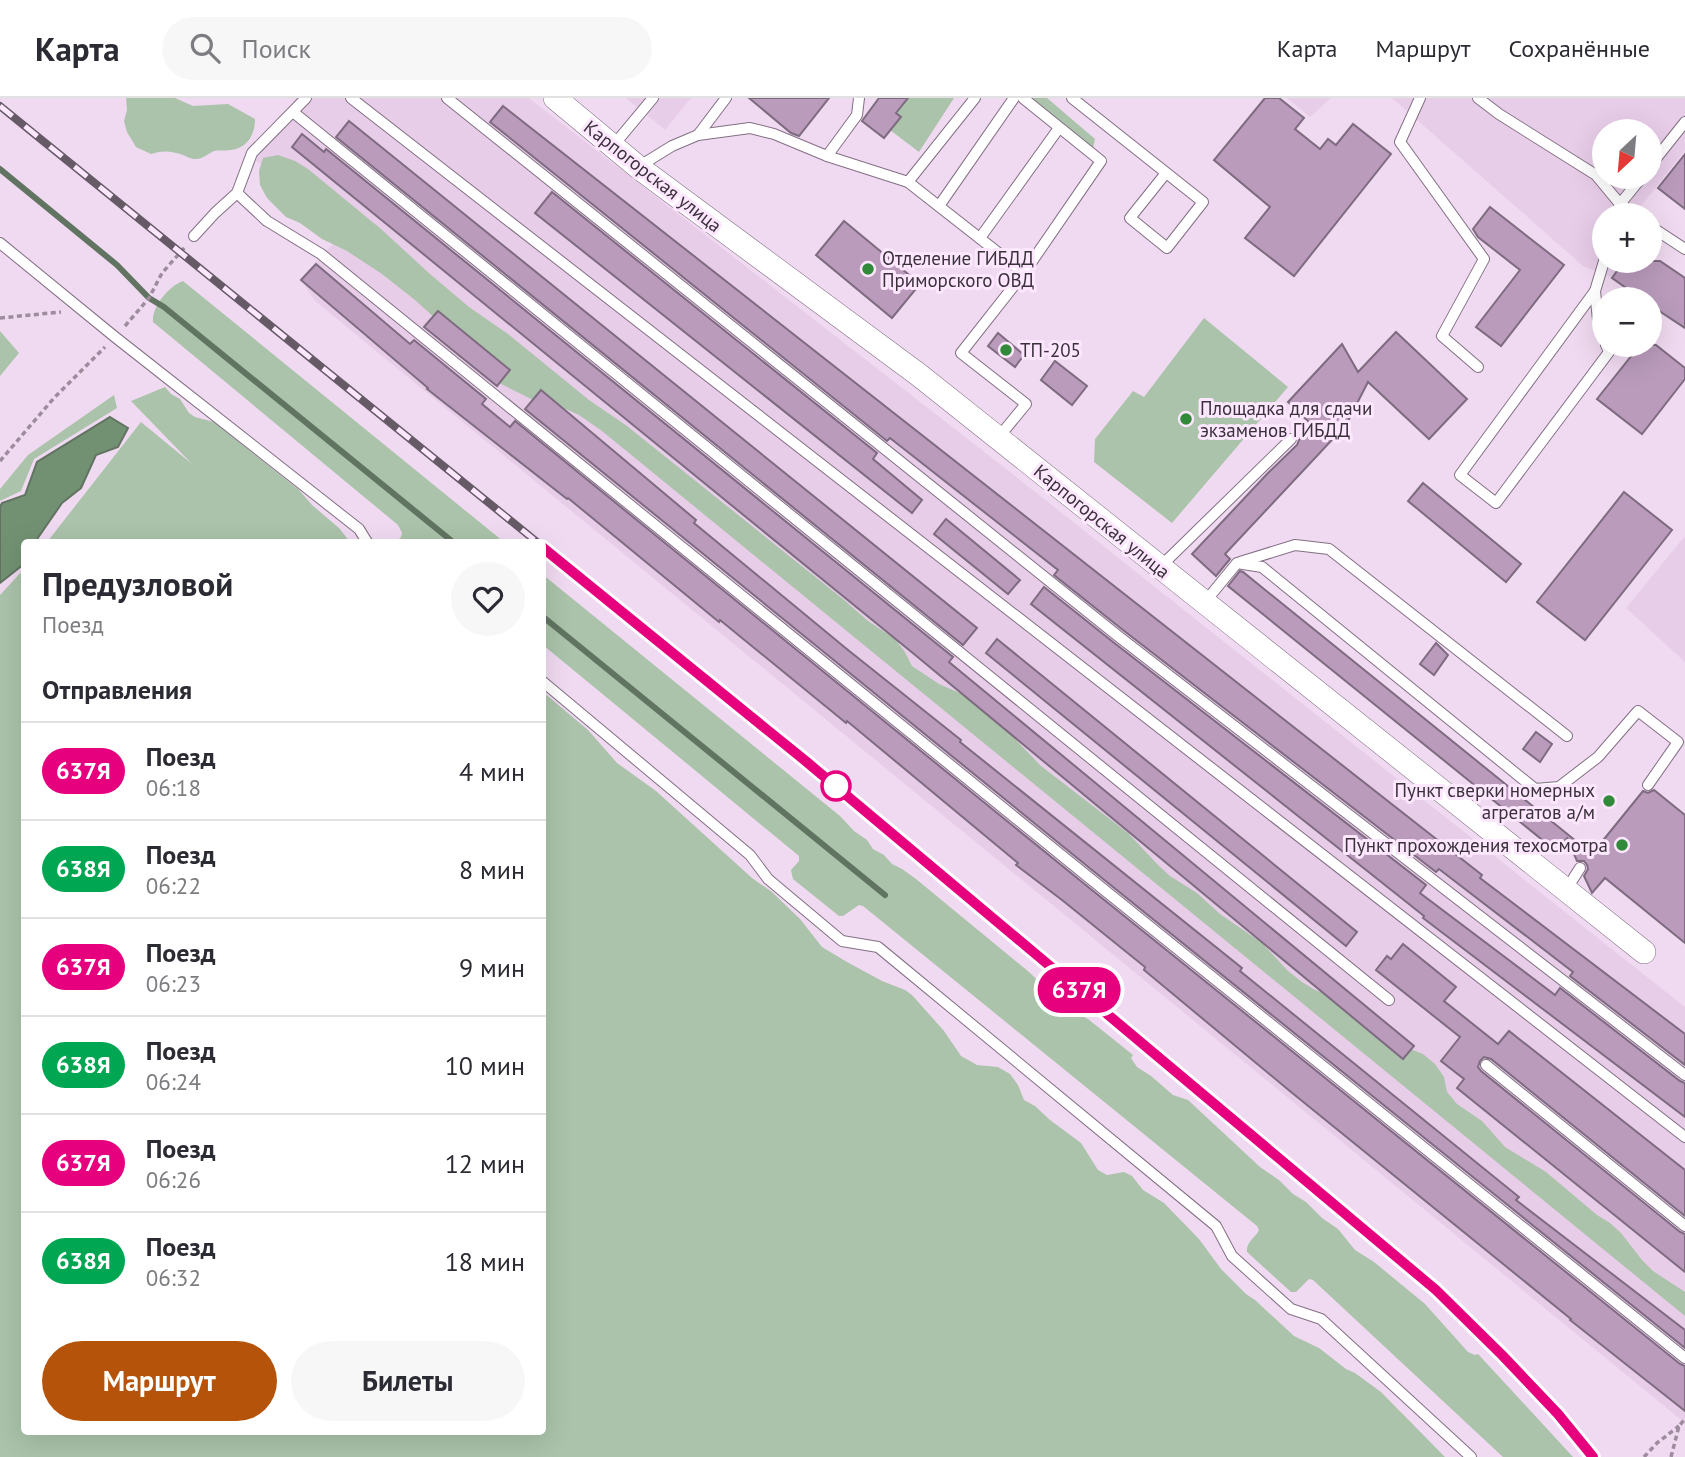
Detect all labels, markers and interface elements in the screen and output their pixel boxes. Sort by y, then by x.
search box [162,17,652,80]
text: Карта [35,27,120,70]
icon: search [186,29,224,67]
text: Поиск [242,32,311,65]
text: Карта [1277,33,1337,64]
text: Маршрут [1375,33,1470,64]
text: Сохранённые [1508,33,1650,64]
street label: Карпогорская улица [579,115,727,237]
north arrow [1592,119,1662,189]
map controls [1592,119,1662,357]
button: + [1592,203,1662,273]
place label: Отделение ГИБДД Приморского ОВД [882,246,1035,292]
marker: Отделение ГИБДД Приморского ОВД [860,261,876,277]
button: − [1592,287,1662,357]
place label: ТП-205 [1020,338,1081,362]
marker: ТП-205 [998,342,1014,358]
place label: Площадка для сдачи экзаменов ГИБДД [1200,396,1372,442]
marker: Площадка для сдачи экзаменов ГИБДД [1178,411,1194,427]
street label: Карпогорская улица [1029,459,1175,583]
text: Предузловой [42,562,233,605]
button: heart [451,562,525,636]
text: Поезд [42,610,104,639]
text: Отправления [42,673,192,706]
text: Поезд [146,740,216,773]
text: 637Я [56,755,111,786]
text: 4 мин [459,755,525,788]
unlabelled marker [821,771,851,801]
text: 06:18 [146,773,201,802]
place label: Пункт сверки номерных агрегатов а/м [1395,778,1595,824]
marker: Пункт сверки номерных агрегатов а/м [1601,793,1617,809]
place label: Пункт прохождения техосмотра [1344,833,1608,857]
marker: Пункт прохождения техосмотра [1614,837,1630,853]
text: Поезд [146,838,216,871]
text: 638Я [56,853,111,884]
text: 8 мин [459,853,525,886]
text: 06:22 [146,871,201,900]
text: Поезд [146,936,216,969]
text: 637Я [56,951,111,982]
text: 9 мин [459,951,525,984]
line badge: 637Я [1030,967,1128,1013]
text: 06:23 [146,969,201,998]
text: 637Я [1052,974,1106,1005]
text: Поезд [146,1034,216,1067]
text: 638Я [56,1049,111,1080]
text: 10 мин [445,1049,525,1082]
text: 06:24 [146,1067,201,1096]
text: Поезд [146,1132,216,1165]
text: 637Я [56,1147,111,1178]
text: 12 мин [445,1147,525,1180]
text: 06:26 [146,1165,201,1194]
text: Поезд [146,1230,216,1263]
text: 638Я [56,1245,111,1276]
text: 18 мин [445,1245,525,1278]
text: 06:32 [146,1263,201,1292]
button: Маршрут [42,1341,277,1421]
button: Билеты [291,1341,525,1421]

